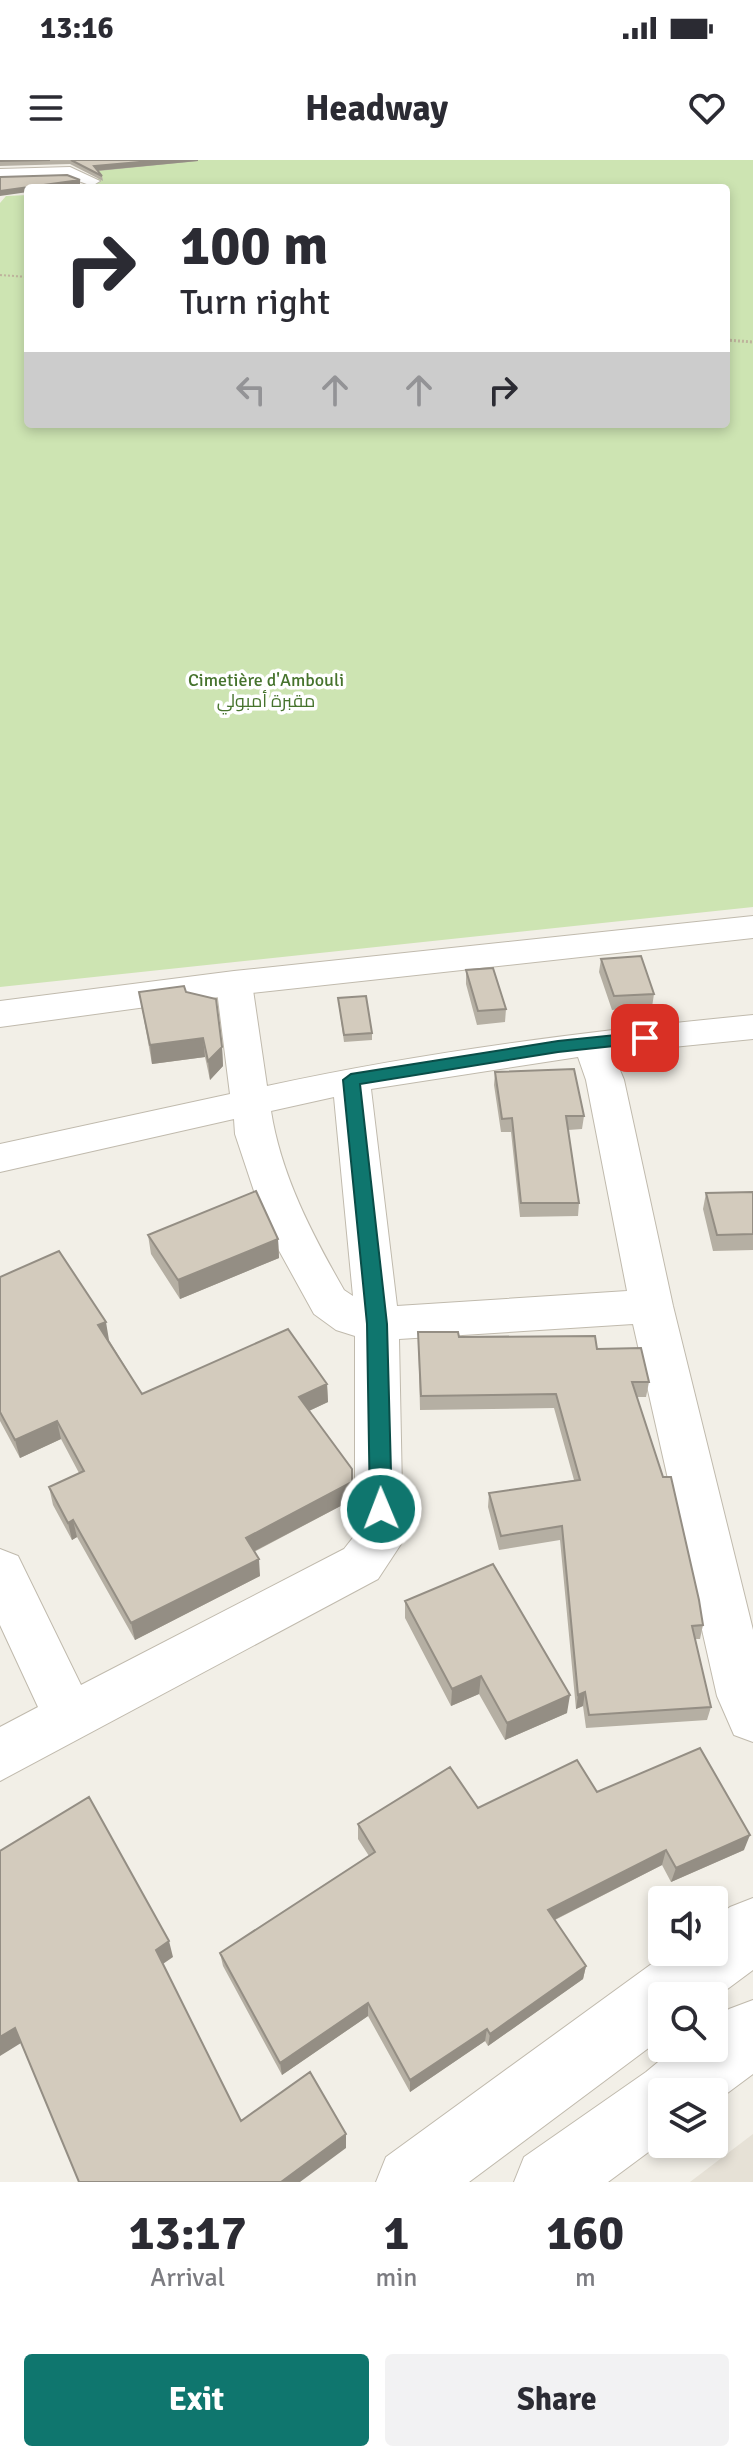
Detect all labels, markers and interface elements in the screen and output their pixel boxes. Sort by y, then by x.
text: 13:16 [40,10,114,47]
icon: menu [24,86,68,130]
text: Headway [305,86,448,131]
icon: heart [685,86,729,130]
text: 100 m [180,211,328,280]
icon: right [48,216,152,320]
text: Turn right [180,280,330,325]
icon: left [229,368,273,412]
icon: ahead [313,368,357,412]
icon: ahead [397,368,441,412]
icon: right [481,368,525,412]
park label: Cimetière d'Ambouli مقبرة أمبولي [188,669,344,715]
pin [611,1004,679,1072]
icon: arrive [623,1016,667,1060]
position arrow [339,1467,423,1551]
map controls [648,1886,728,2158]
button: sound [648,1886,728,1966]
button: search [648,1982,728,2062]
button: layers [648,2078,728,2158]
text: 13:17 [129,2204,247,2263]
text: 1 [384,2204,409,2263]
text: 160 [546,2204,624,2263]
text: Arrival [150,2262,225,2294]
text: min [376,2262,418,2294]
text: m [575,2262,596,2294]
button: Exit [24,2354,369,2446]
button: Share [385,2354,729,2446]

